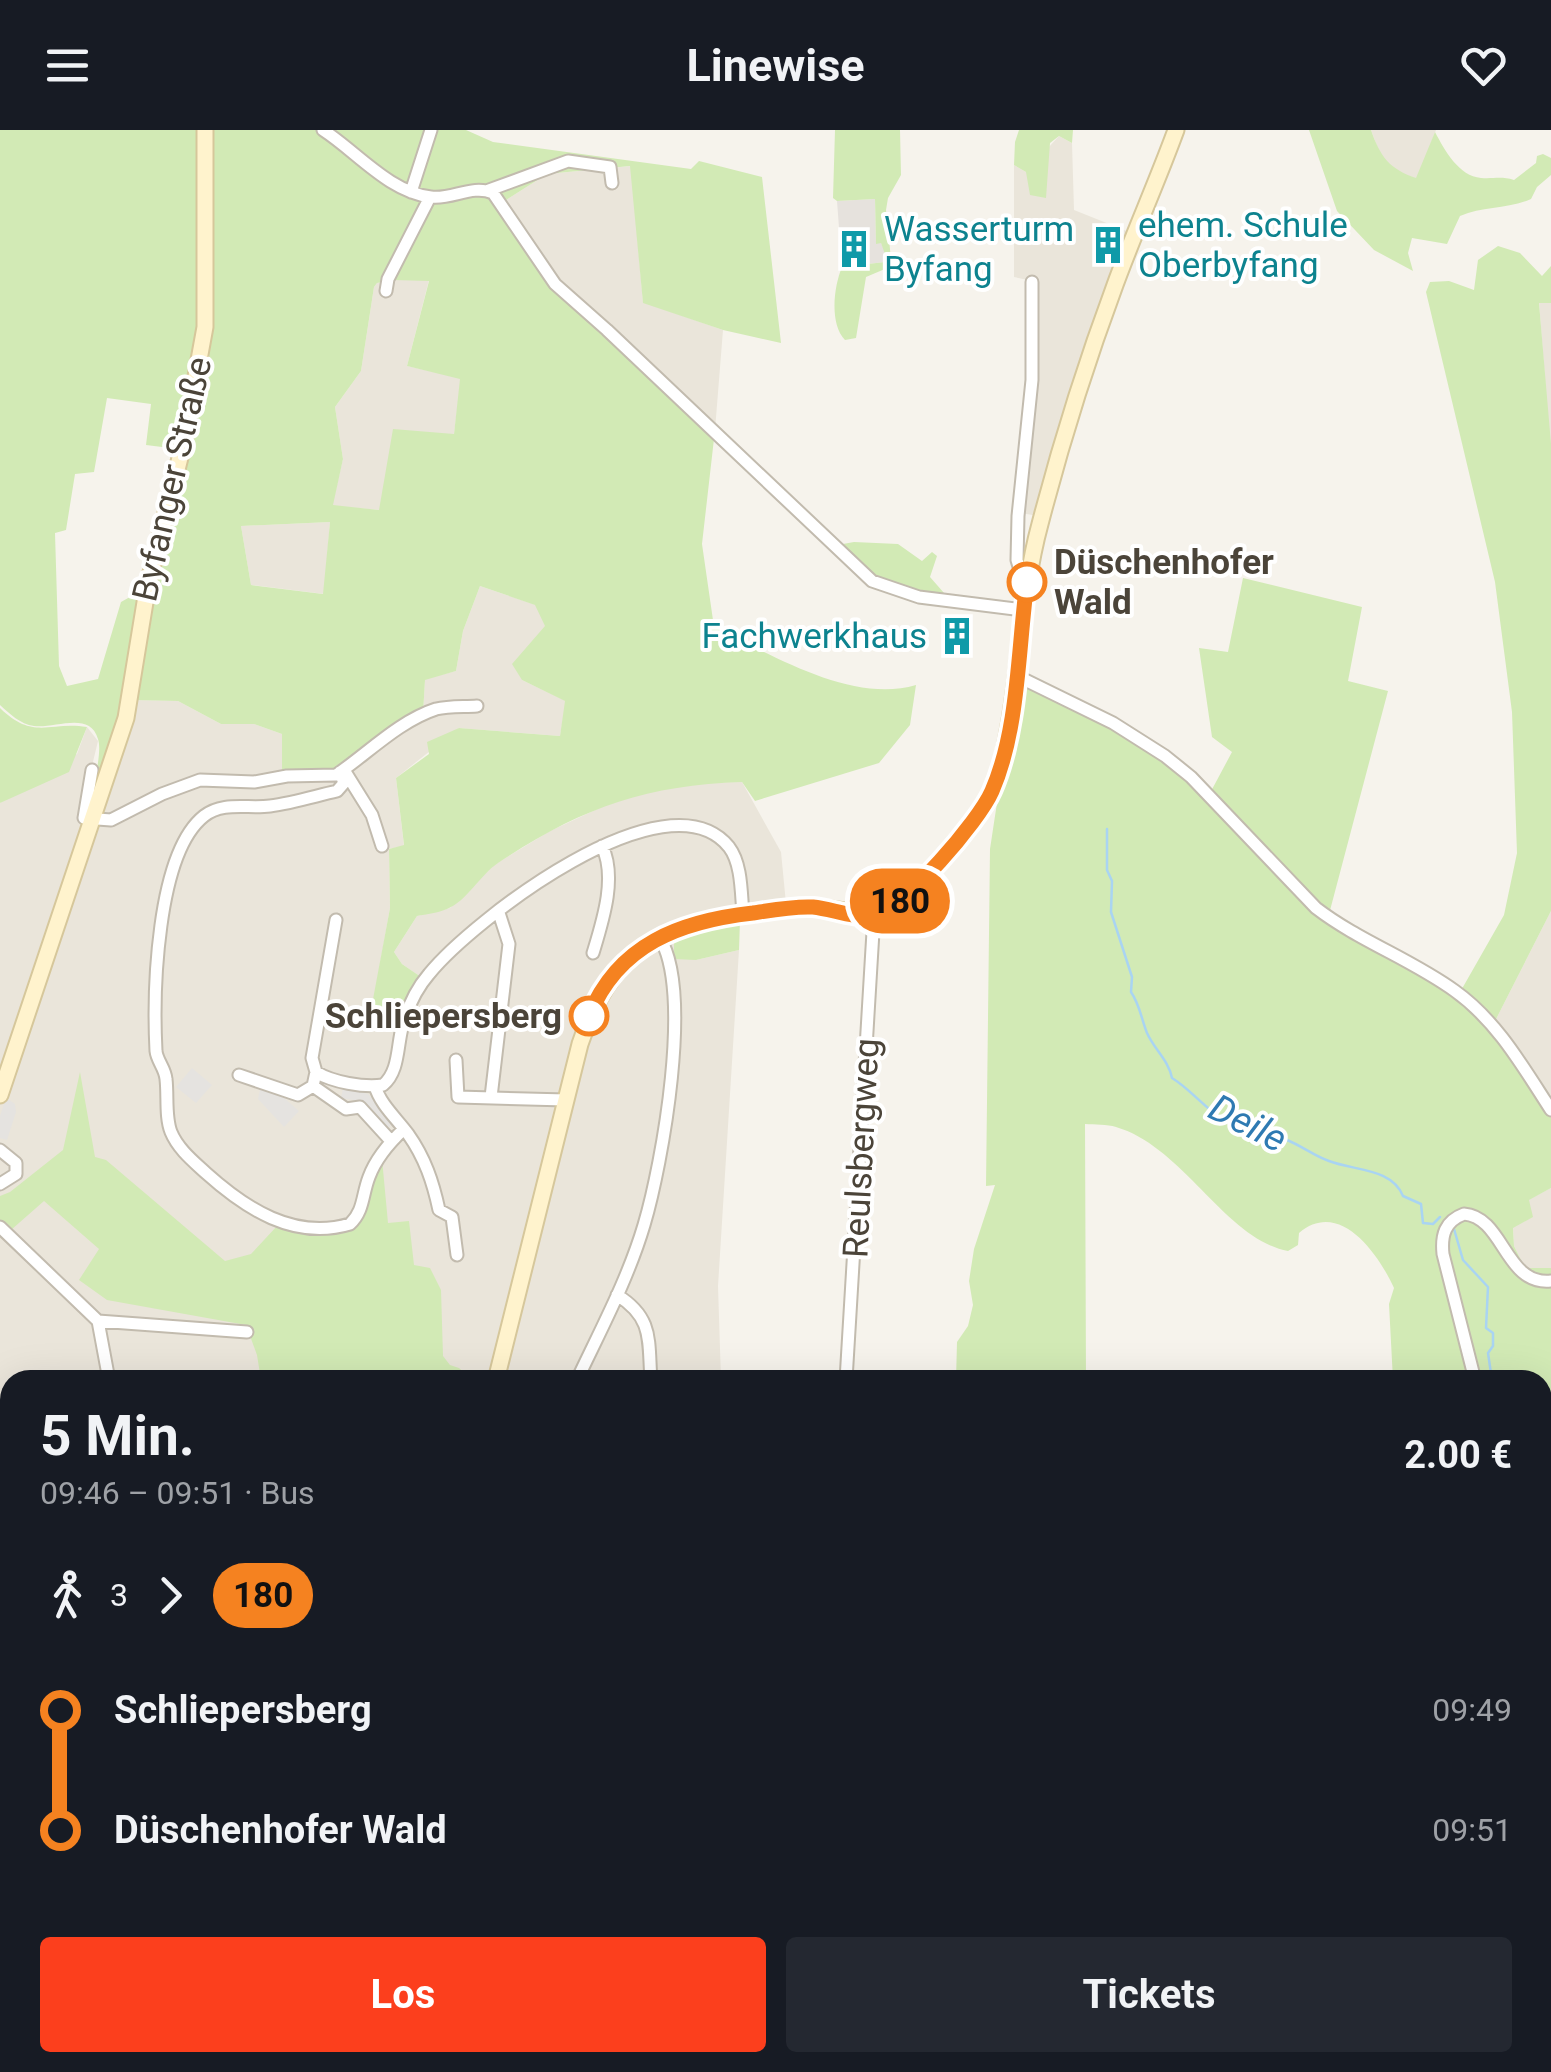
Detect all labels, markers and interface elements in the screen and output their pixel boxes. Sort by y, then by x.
icon: menu [40,38,95,93]
icon: heart [1456,38,1511,93]
text: Linewise [686,39,865,92]
place label: ehem. Schule Oberbyfang [1138,205,1348,286]
place label: Wasserturm Byfang [884,209,1074,290]
building icon: ehem. Schule Oberbyfang [1087,224,1129,266]
building icon: Wasserturm Byfang [833,228,875,270]
street label: Byfanger Straße [124,353,221,605]
place label: Düschenhofer Wald [1054,542,1274,623]
marker: Düschenhofer Wald [1008,563,1046,601]
building icon: Fachwerkhaus [936,615,978,657]
place label: Fachwerkhaus [701,616,927,657]
line badge: 180 [842,868,958,934]
text: 180 [870,881,930,922]
place label: Schliepersberg [325,996,562,1037]
marker: Schliepersberg [570,997,608,1035]
street label: Reulsbergweg [835,1037,888,1259]
water label: Deile [1202,1085,1294,1161]
text: 5 Min. [40,1404,195,1468]
text: 2.00 € [1404,1433,1512,1477]
text: 09:46 – 09:51 · Bus [40,1474,315,1512]
icon: walk [40,1568,95,1623]
icon: forward [143,1568,198,1623]
text: 180 [233,1575,293,1616]
text: 3 [110,1576,128,1614]
text: Schliepersberg [114,1688,372,1732]
text: 09:49 [1432,1691,1512,1729]
text: Düschenhofer Wald [114,1808,447,1852]
text: 09:51 [1432,1811,1512,1849]
button: Los [40,1937,766,2052]
button: Tickets [786,1937,1512,2052]

